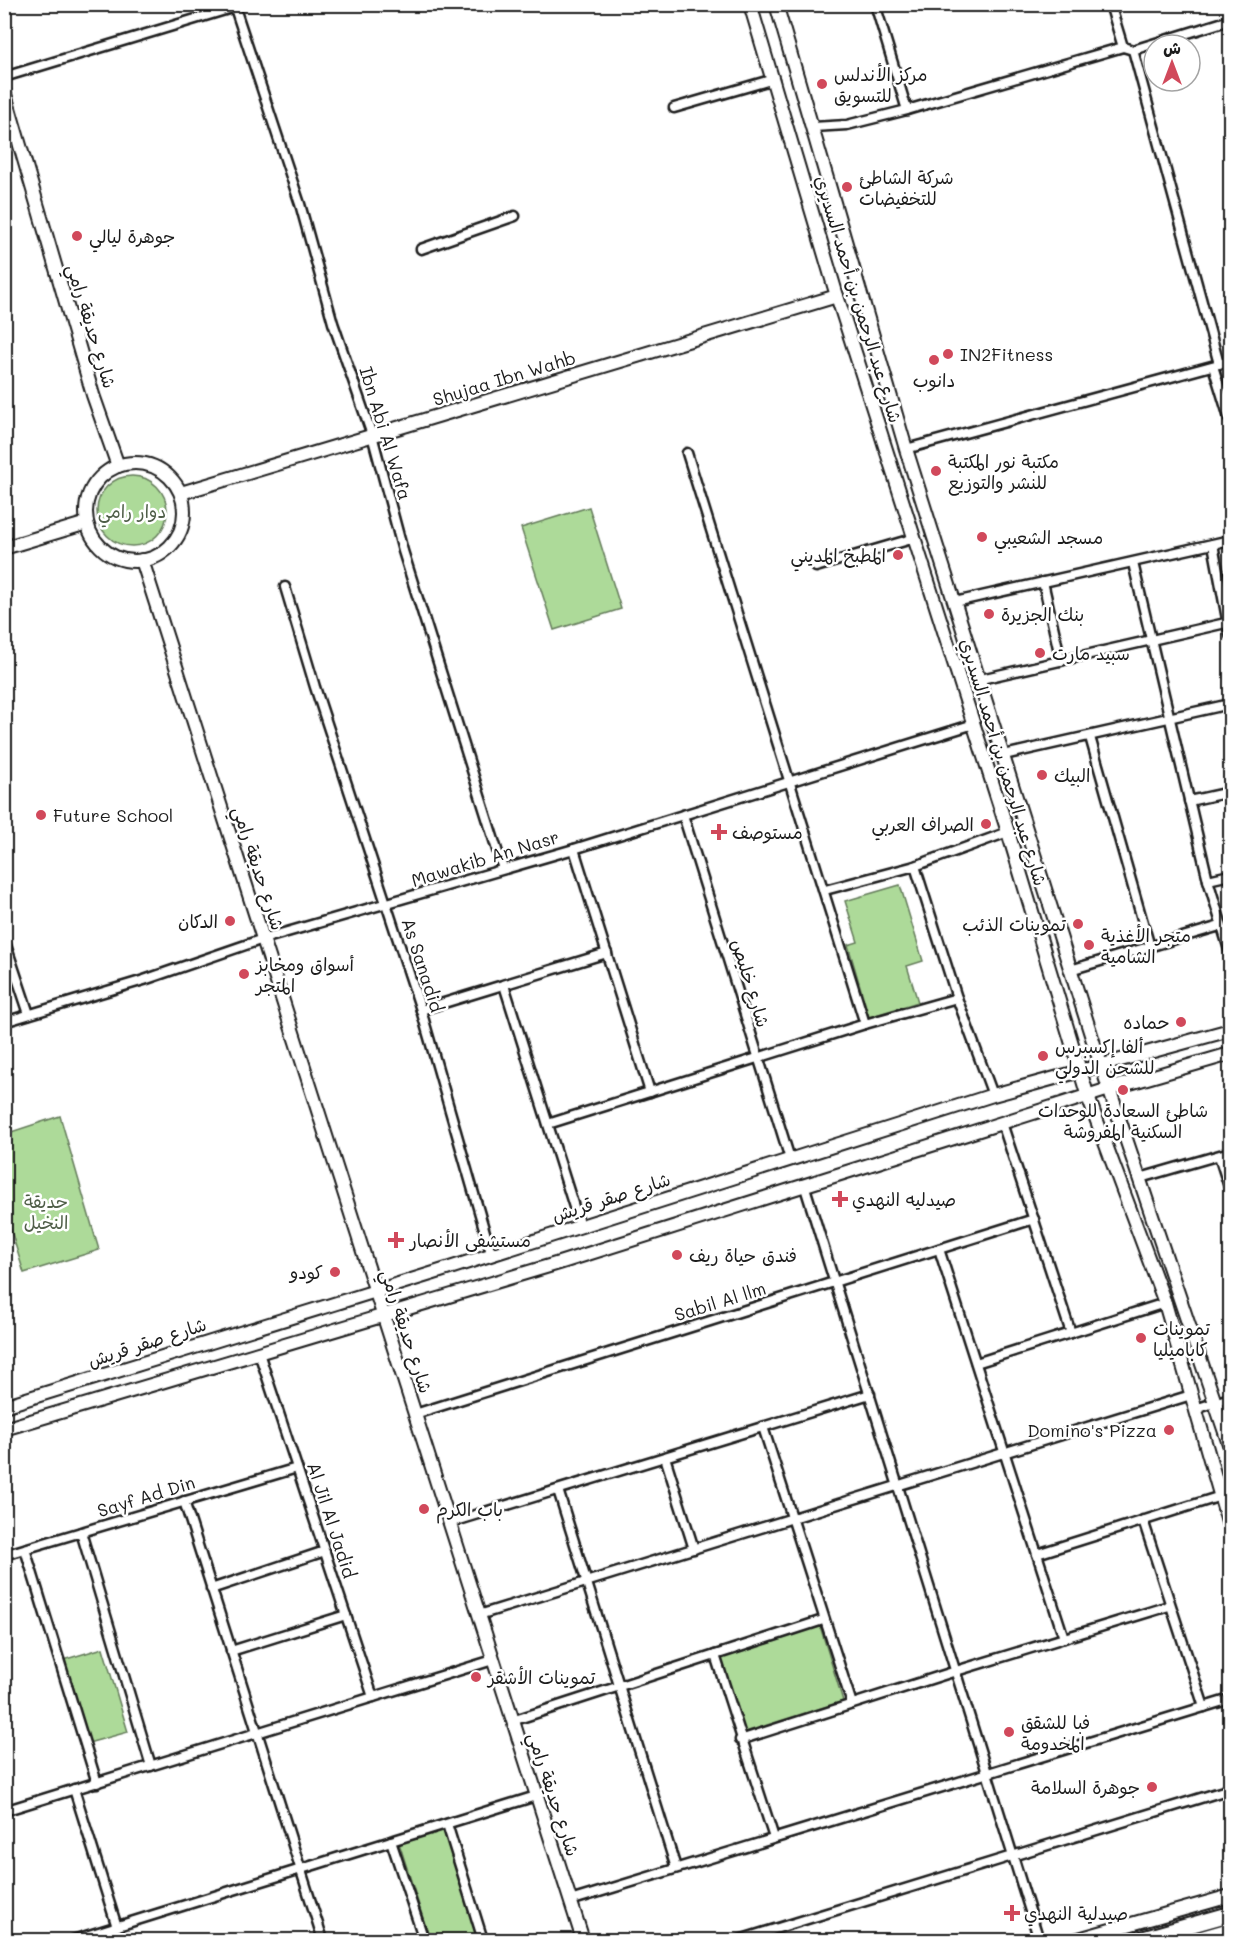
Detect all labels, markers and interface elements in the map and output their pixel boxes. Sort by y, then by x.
north arrow [1142,33,1202,93]
text: ش [1163,37,1181,58]
place label: مركز الأندلس للتسويق [834,62,927,108]
marker: مركز الأندلس للتسويق [815,77,829,91]
place label: شركة الشاطئ للتخفيضات [859,165,954,210]
street label: شارع عبد الرحمن بن أحمد السديري [808,173,908,426]
marker: شركة الشاطئ للتخفيضات [840,180,854,194]
place label: جوهرة ليالي [89,224,175,253]
marker: جوهرة ليالي [70,229,84,243]
street label: شارع حديقة رامي [57,261,122,393]
place label: IN2Fitness [960,342,1053,366]
street label: Shujaa Ibn Wahb [430,345,578,411]
marker: IN2Fitness [941,347,955,361]
marker: دانوب [927,353,941,367]
street label: Ibn Abi Al Wafa [354,363,418,503]
place label: دانوب [913,368,955,392]
place label: مكتبة نور المكتبة للنشر والتوزيع [948,449,1059,496]
marker: مكتبة نور المكتبة للنشر والتوزيع [929,464,943,478]
park label: دوار رامي [98,499,166,528]
place label: مسجد الشعيبي [994,525,1103,554]
marker: مسجد الشعيبي [975,530,989,544]
place label: المطبخ المديني [790,543,886,572]
marker: المطبخ المديني [891,548,905,562]
place label: بنك الجزيرة [1001,602,1084,626]
marker: بنك الجزيرة [982,607,996,621]
street label: شارع عبد الرحمن بن أحمد السديري [953,636,1053,889]
place label: سبيد مارت [1052,641,1130,665]
marker: سبيد مارت [1033,646,1047,660]
place label: البيك [1054,763,1090,787]
marker: البيك [1035,768,1049,782]
place label: Future School [53,803,173,827]
street label: شارع حديقة رامي [223,803,290,935]
marker: Future School [34,808,48,822]
place label: الصراف العربي [871,812,974,841]
marker: الصراف العربي [979,817,993,831]
place label: مستوصف [732,820,803,844]
marker: مستوصف [710,823,728,841]
street label: Mawakib An Nasr [408,824,562,892]
place label: الدكان [178,909,218,933]
place label: تموينات الذئب [962,912,1067,936]
marker: الدكان [223,914,237,928]
street label: As Sanadid [396,915,450,1015]
marker: تموينات الذئب [1071,917,1085,931]
place label: متجر الأغذية الشامية [1101,923,1191,968]
street label: شارع خليص [725,936,776,1030]
marker: متجر الأغذية الشامية [1082,938,1096,952]
place label: أسواق ومخابز المتجر [254,952,355,997]
marker: أسواق ومخابز المتجر [237,967,251,981]
place label: حماده [1123,1010,1169,1034]
marker: حماده [1174,1015,1188,1029]
place label: ألفا إكسبرس للشحن الدولي [1055,1034,1154,1084]
marker: ألفا إكسبرس للشحن الدولي [1036,1049,1050,1063]
marker: شاطئ السعادة للوحدات السكنية المفروشة [1116,1083,1130,1097]
place label: شاطئ السعادة للوحدات السكنية المفروشة [1038,1098,1208,1143]
street label: شارع صقر قريش [549,1167,674,1228]
place label: صيدليه النهدي [852,1187,956,1213]
park label: حديقة النخيل [24,1189,68,1234]
marker: صيدليه النهدي [833,1192,847,1206]
place label: مستشفى الأنصار [408,1228,531,1252]
marker: مستشفى الأنصار [387,1231,405,1249]
place label: فندق حياة ريف [689,1243,797,1267]
marker: فندق حياة ريف [670,1248,684,1262]
place label: كودو [288,1260,323,1284]
marker: كودو [328,1265,342,1279]
street label: شارع حديقة رامي [371,1266,438,1398]
street label: Sabil Al llm [671,1276,769,1326]
street label: شارع صقر قريش [85,1312,210,1373]
place label: تموينات كاباميليا [1153,1316,1211,1361]
marker: تموينات كاباميليا [1134,1331,1148,1345]
place label: Domino's Pizza [1027,1418,1157,1442]
marker: Domino's Pizza [1162,1423,1176,1437]
street label: Al Jil Al Jadid [302,1459,362,1581]
street label: Sayf Ad Din [94,1470,198,1522]
place label: باب الكرم [436,1497,503,1524]
marker: باب الكرم [417,1502,431,1516]
place label: تموينات الأشقر [486,1665,596,1689]
marker: تموينات الأشقر [469,1670,483,1684]
place label: فبا للشقق المخدومة [1021,1710,1090,1755]
marker: فبا للشقق المخدومة [1002,1725,1016,1739]
street label: شارع حديقة رامي [518,1729,585,1861]
place label: جوهرة السلامة [1031,1775,1140,1799]
marker: جوهرة السلامة [1145,1780,1159,1794]
place label: صيدلية النهدي [1024,1901,1128,1927]
marker: صيدلية النهدي [1005,1906,1019,1920]

